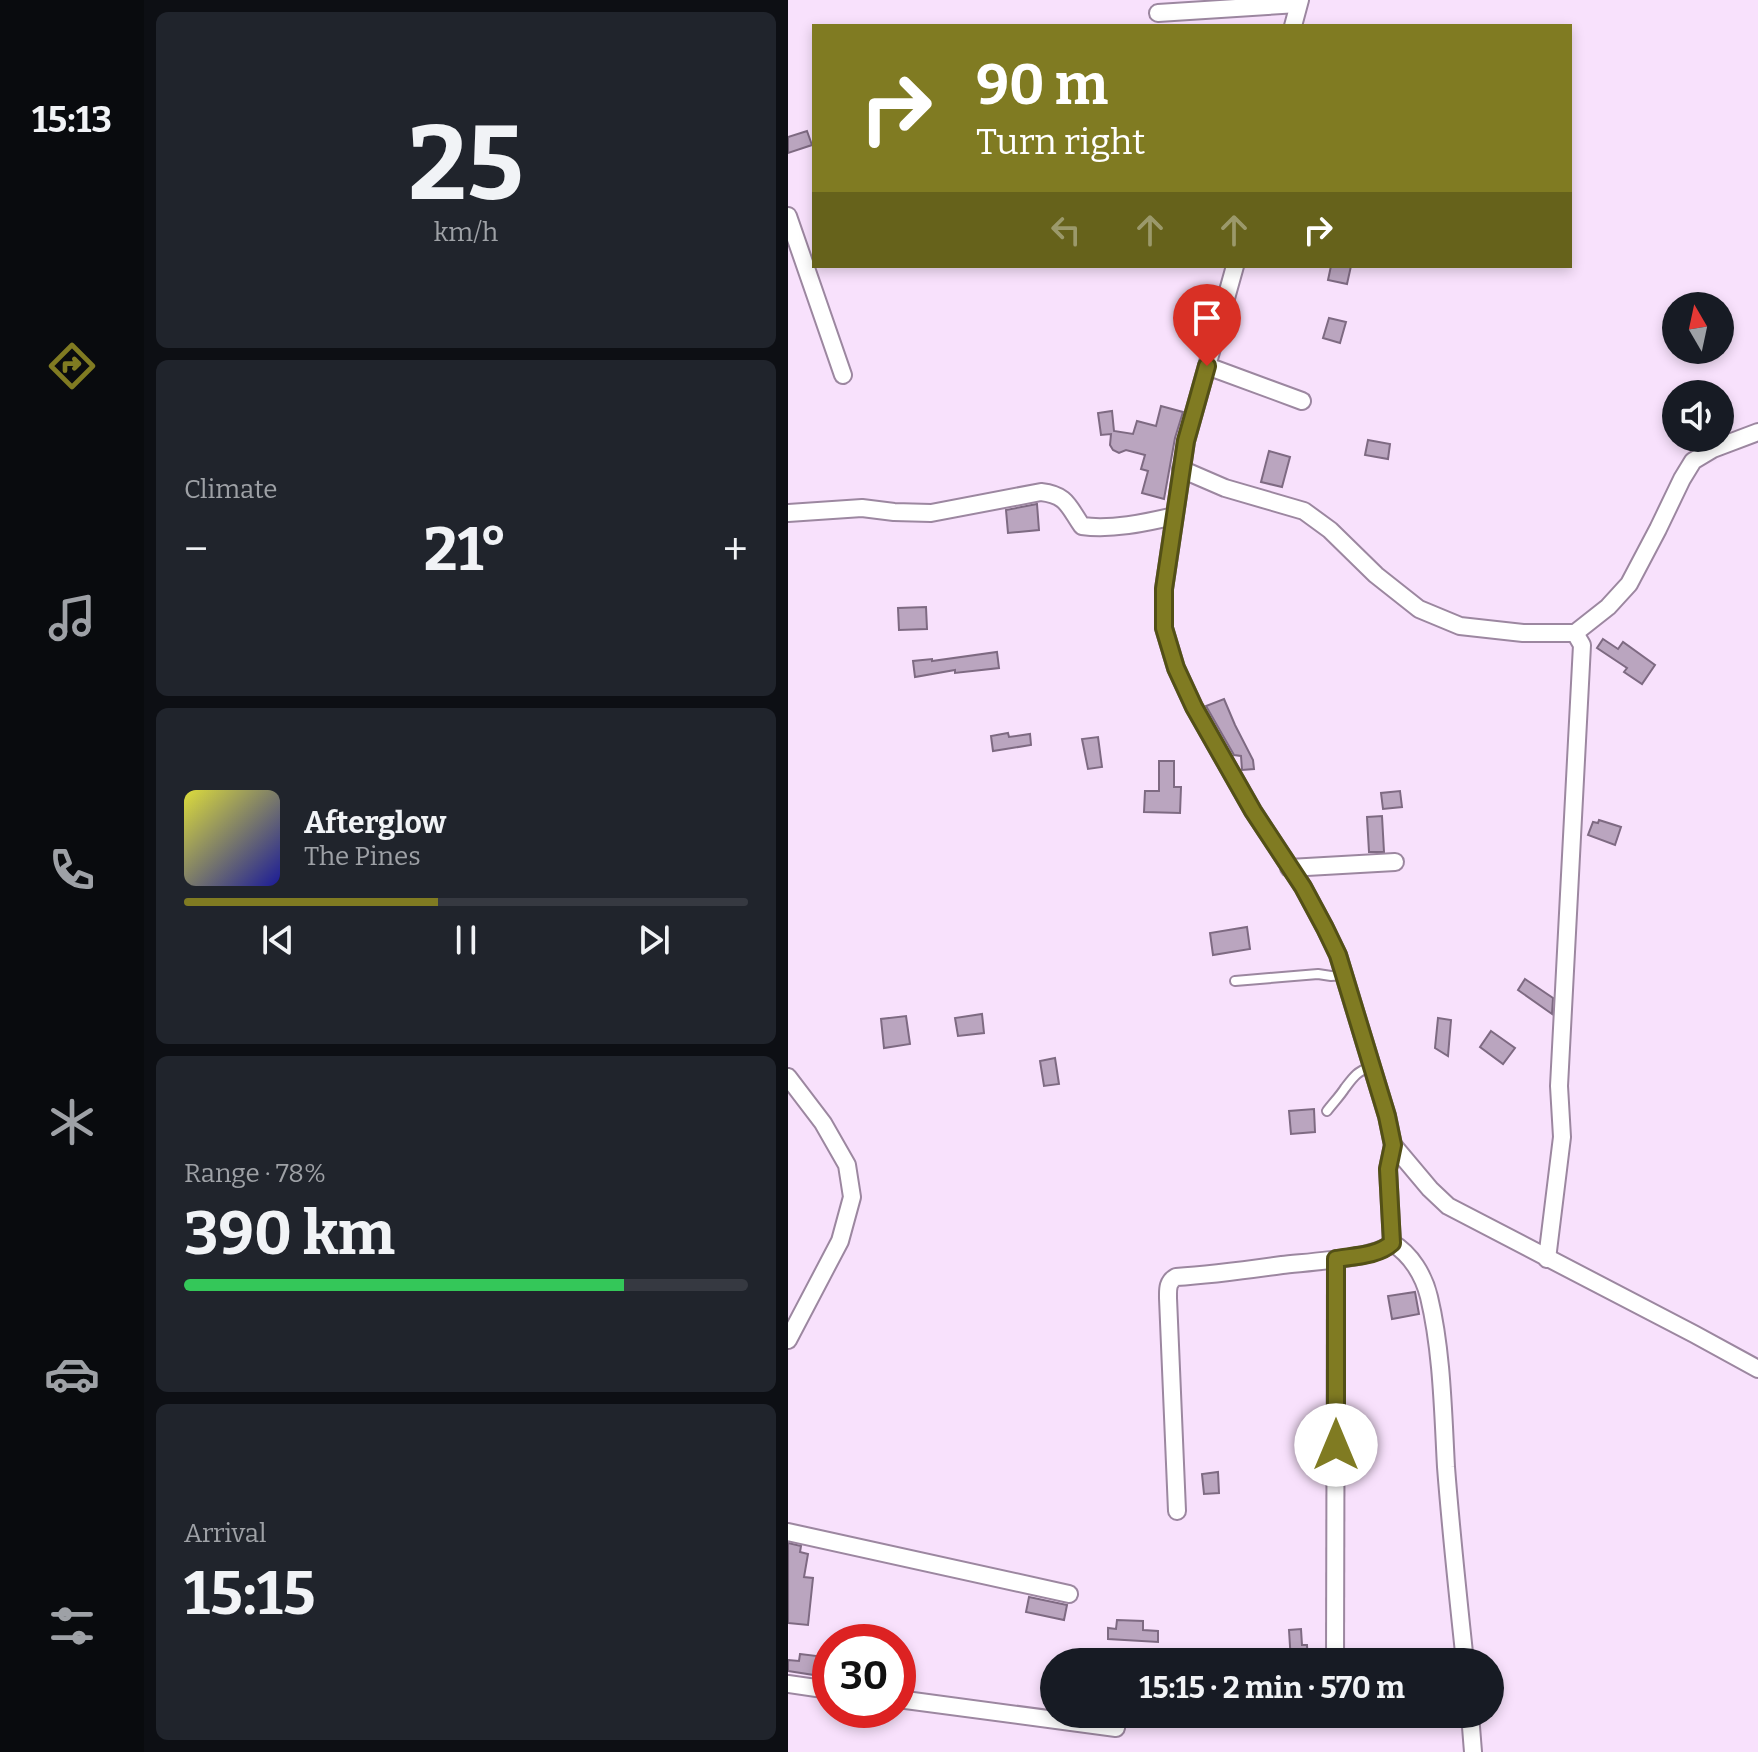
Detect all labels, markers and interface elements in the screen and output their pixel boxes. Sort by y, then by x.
text: 90 m [976,52,1108,119]
icon: right [844,56,948,160]
text: 15:13 [32,98,112,142]
text: 25 [408,102,524,227]
text: Turn right [976,120,1145,164]
icon: left [1044,208,1088,252]
icon: ahead [1128,208,1172,252]
icon: ahead [1212,208,1256,252]
icon: right [1296,208,1340,252]
text: km/h [434,217,498,248]
pin [1173,284,1241,366]
north arrow [1662,292,1734,364]
map controls [1662,292,1734,452]
icon: arrive [1185,296,1229,340]
icon: directions [44,338,100,394]
button: sound [1662,380,1734,452]
text: Climate [184,474,278,505]
text: 21° [424,514,507,586]
text: − [184,523,208,576]
text: + [723,523,748,576]
icon: music [44,590,100,646]
text: Afterglow [304,805,446,841]
text: The Pines [304,841,421,872]
icon: phone [44,842,100,898]
icon: previous [256,918,300,962]
icon: pause [444,918,488,962]
icon: next [632,918,676,962]
icon: climate [44,1094,100,1150]
text: Range · 78% [184,1158,326,1189]
text: 390 km [184,1198,395,1270]
icon: car [44,1346,100,1402]
position arrow [1294,1403,1378,1487]
text: Arrival [184,1518,266,1549]
text: 15:15 [184,1558,315,1630]
icon: filters [44,1598,100,1654]
speed limit sign: 30 [812,1624,916,1728]
text: 15:15 · 2 min · 570 m [1139,1670,1405,1706]

